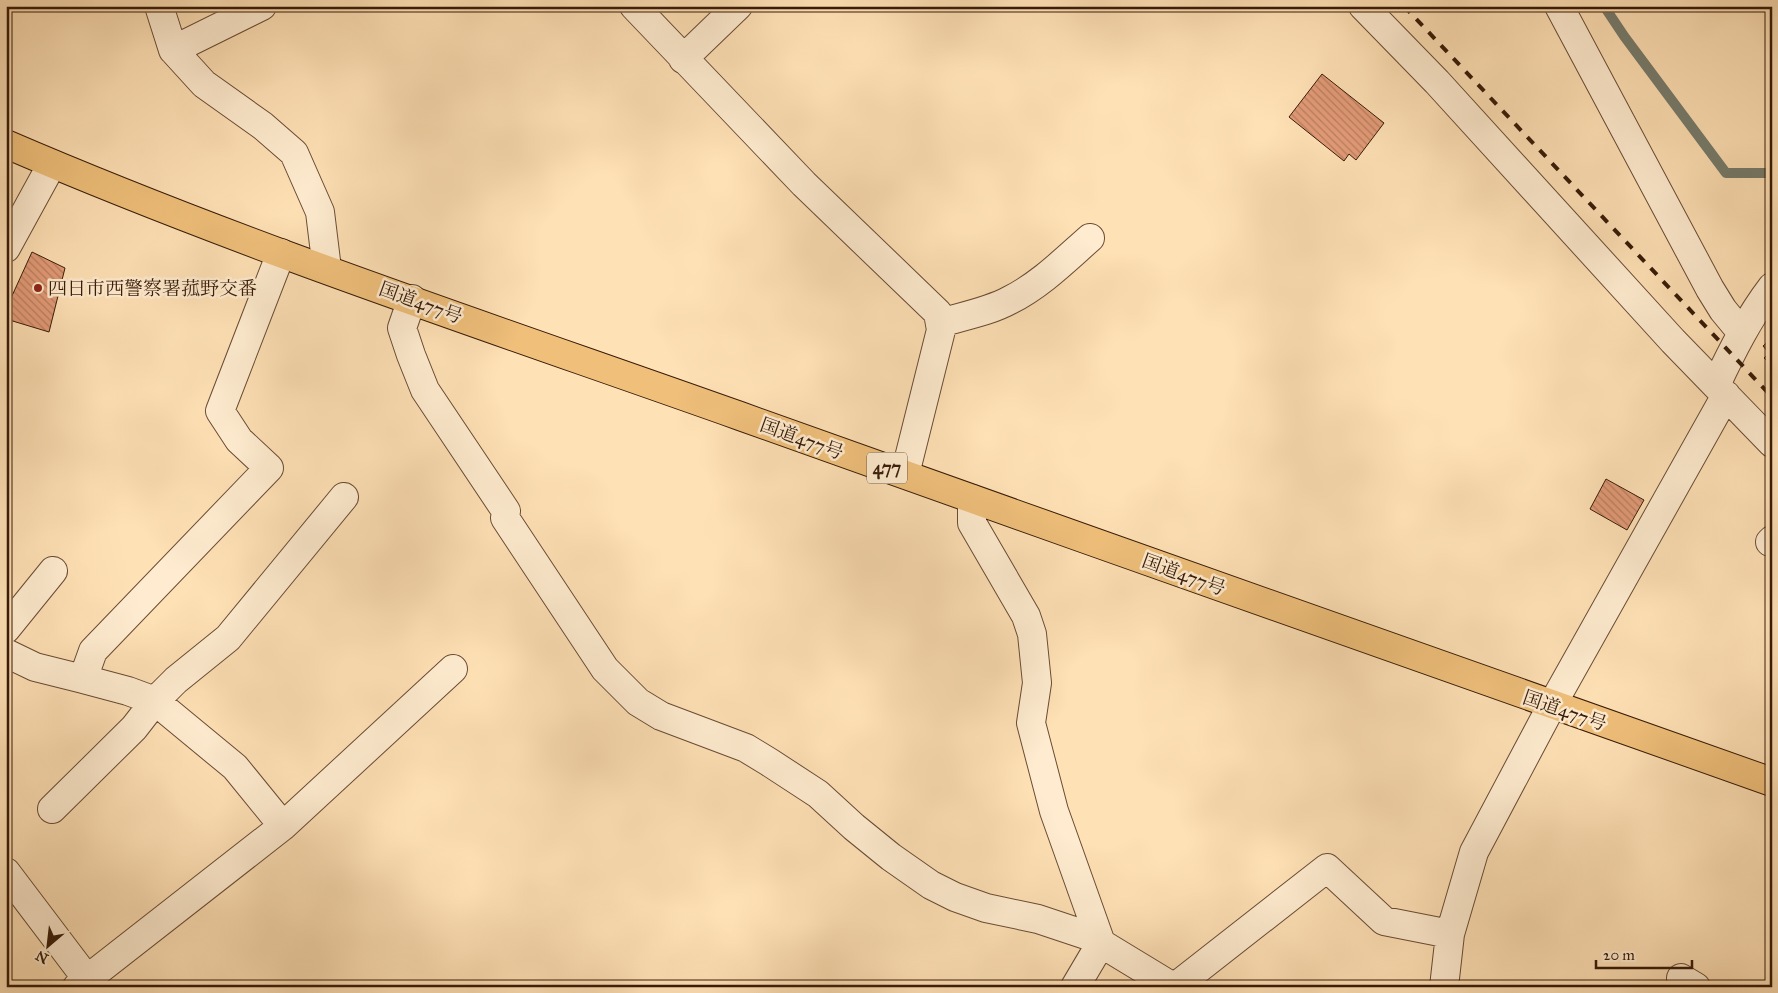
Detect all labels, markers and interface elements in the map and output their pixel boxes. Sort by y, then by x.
place label: 四日市西警察署菰野交番 [48,277,257,300]
street label: 国道477号 [376,277,466,328]
marker: 四日市西警察署菰野交番 [32,282,44,294]
street label: 国道477号 [757,413,847,464]
road number: 477 [867,452,907,483]
street label: 国道477号 [1139,549,1229,600]
street label: 国道477号 [1520,685,1610,736]
north arrow [22,920,72,970]
scale bar [1596,938,1692,970]
text: 20 m [1603,946,1635,964]
text: N [33,947,51,967]

